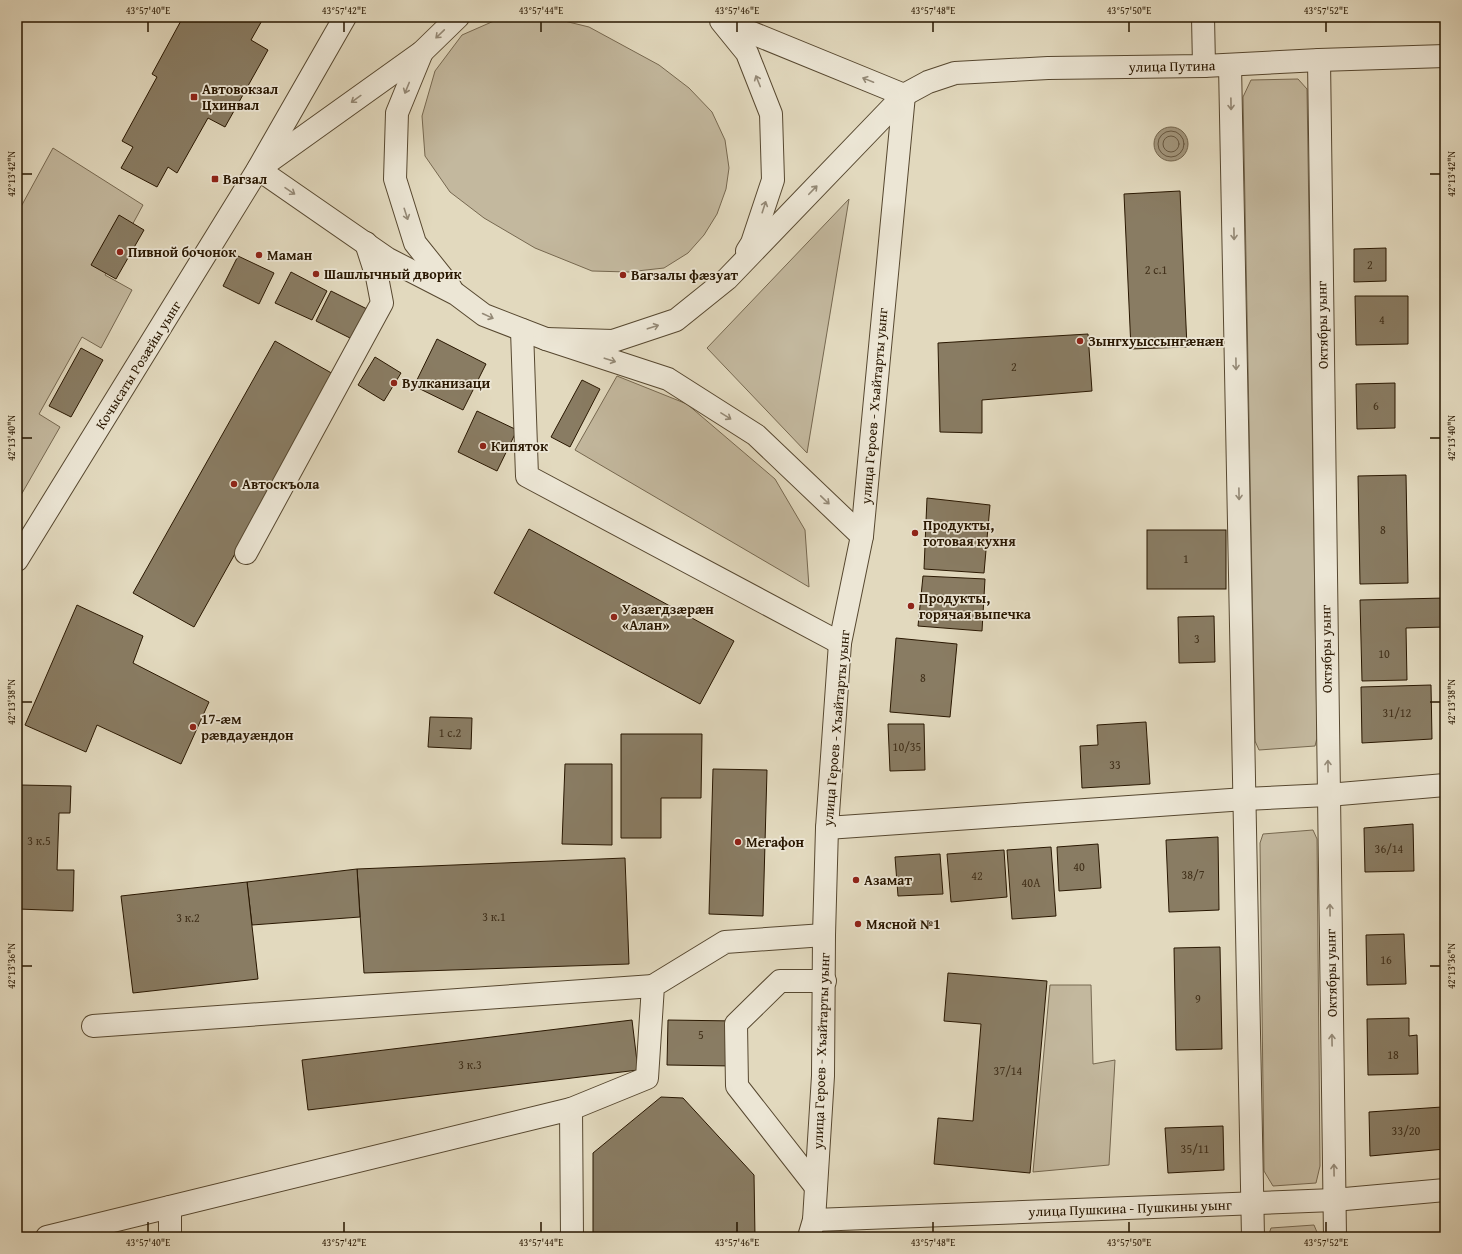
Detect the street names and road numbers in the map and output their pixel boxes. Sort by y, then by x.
street label: улица Путина [1127,55,1216,77]
street label: Октябры уынг [1311,281,1333,369]
street label: Кочысаты Розæйы уынг [90,297,186,433]
street label: улица Героев - Хъайтарты уынг [855,307,893,506]
street label: Октябры уынг [1315,605,1337,693]
street label: улица Героев - Хъайтарты уынг [817,629,855,828]
street label: Октябры уынг [1320,929,1342,1017]
street label: улица Героев - Хъайтарты уынг [808,952,834,1151]
street label: улица Пушкина - Пушкины уынг [1027,1194,1232,1222]

